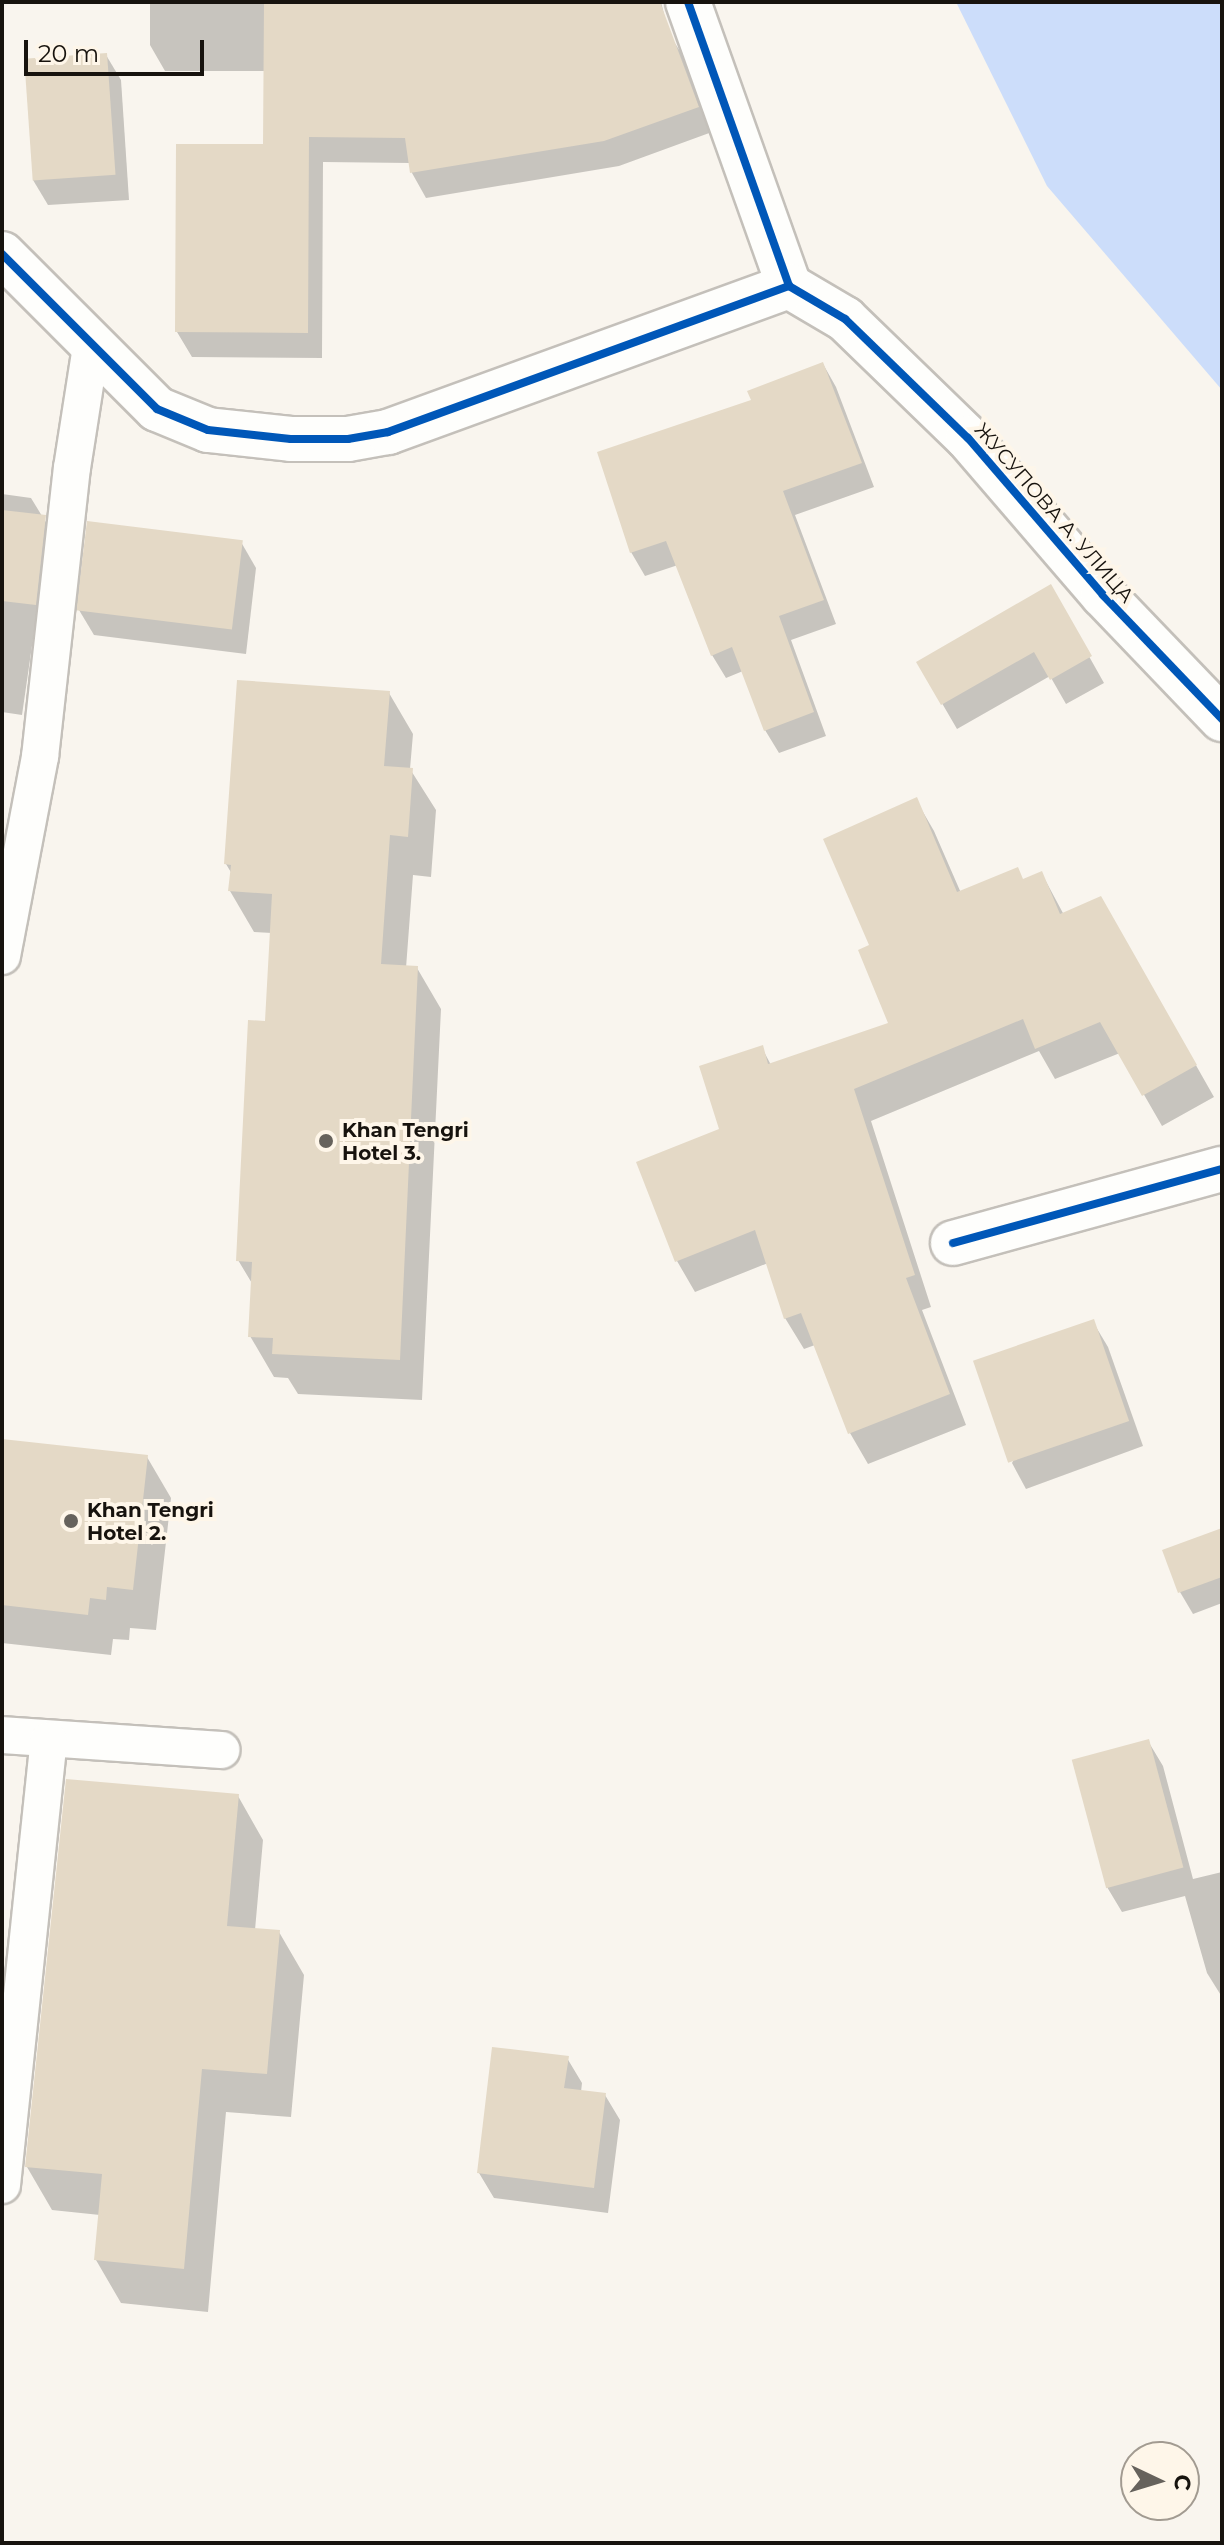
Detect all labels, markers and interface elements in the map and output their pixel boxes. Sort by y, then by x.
scale bar [28,24,208,74]
text: 20 m [38,39,99,68]
street label: ЖУСУПОВА А. УЛИЦА [969,418,1139,608]
place label: Khan Tengri Hotel 3. [342,1118,469,1165]
marker: Khan Tengri Hotel 3. [317,1132,335,1150]
place label: Khan Tengri Hotel 2. [87,1498,214,1545]
marker: Khan Tengri Hotel 2. [62,1512,80,1530]
north arrow [1120,2441,1200,2521]
text: С [1168,2474,1196,2491]

